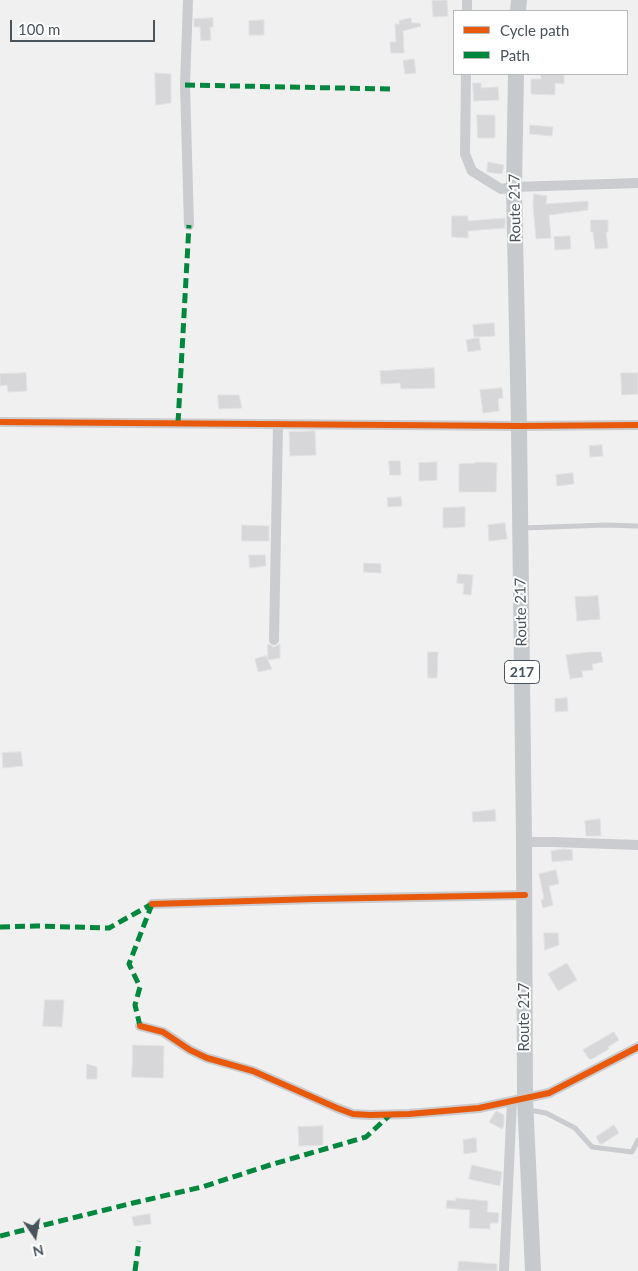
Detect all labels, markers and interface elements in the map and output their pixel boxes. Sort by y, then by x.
scale bar [12,10,158,42]
legend [453,10,628,75]
text: 100 m [18,20,60,38]
text: Cycle path [500,21,569,39]
text: Path [500,46,530,64]
street label: Route 217 [505,173,525,243]
street label: Route 217 [511,577,531,647]
road number: 217 [504,660,540,684]
street label: Route 217 [515,983,533,1051]
north arrow [10,1211,60,1261]
text: N [31,1242,45,1261]

